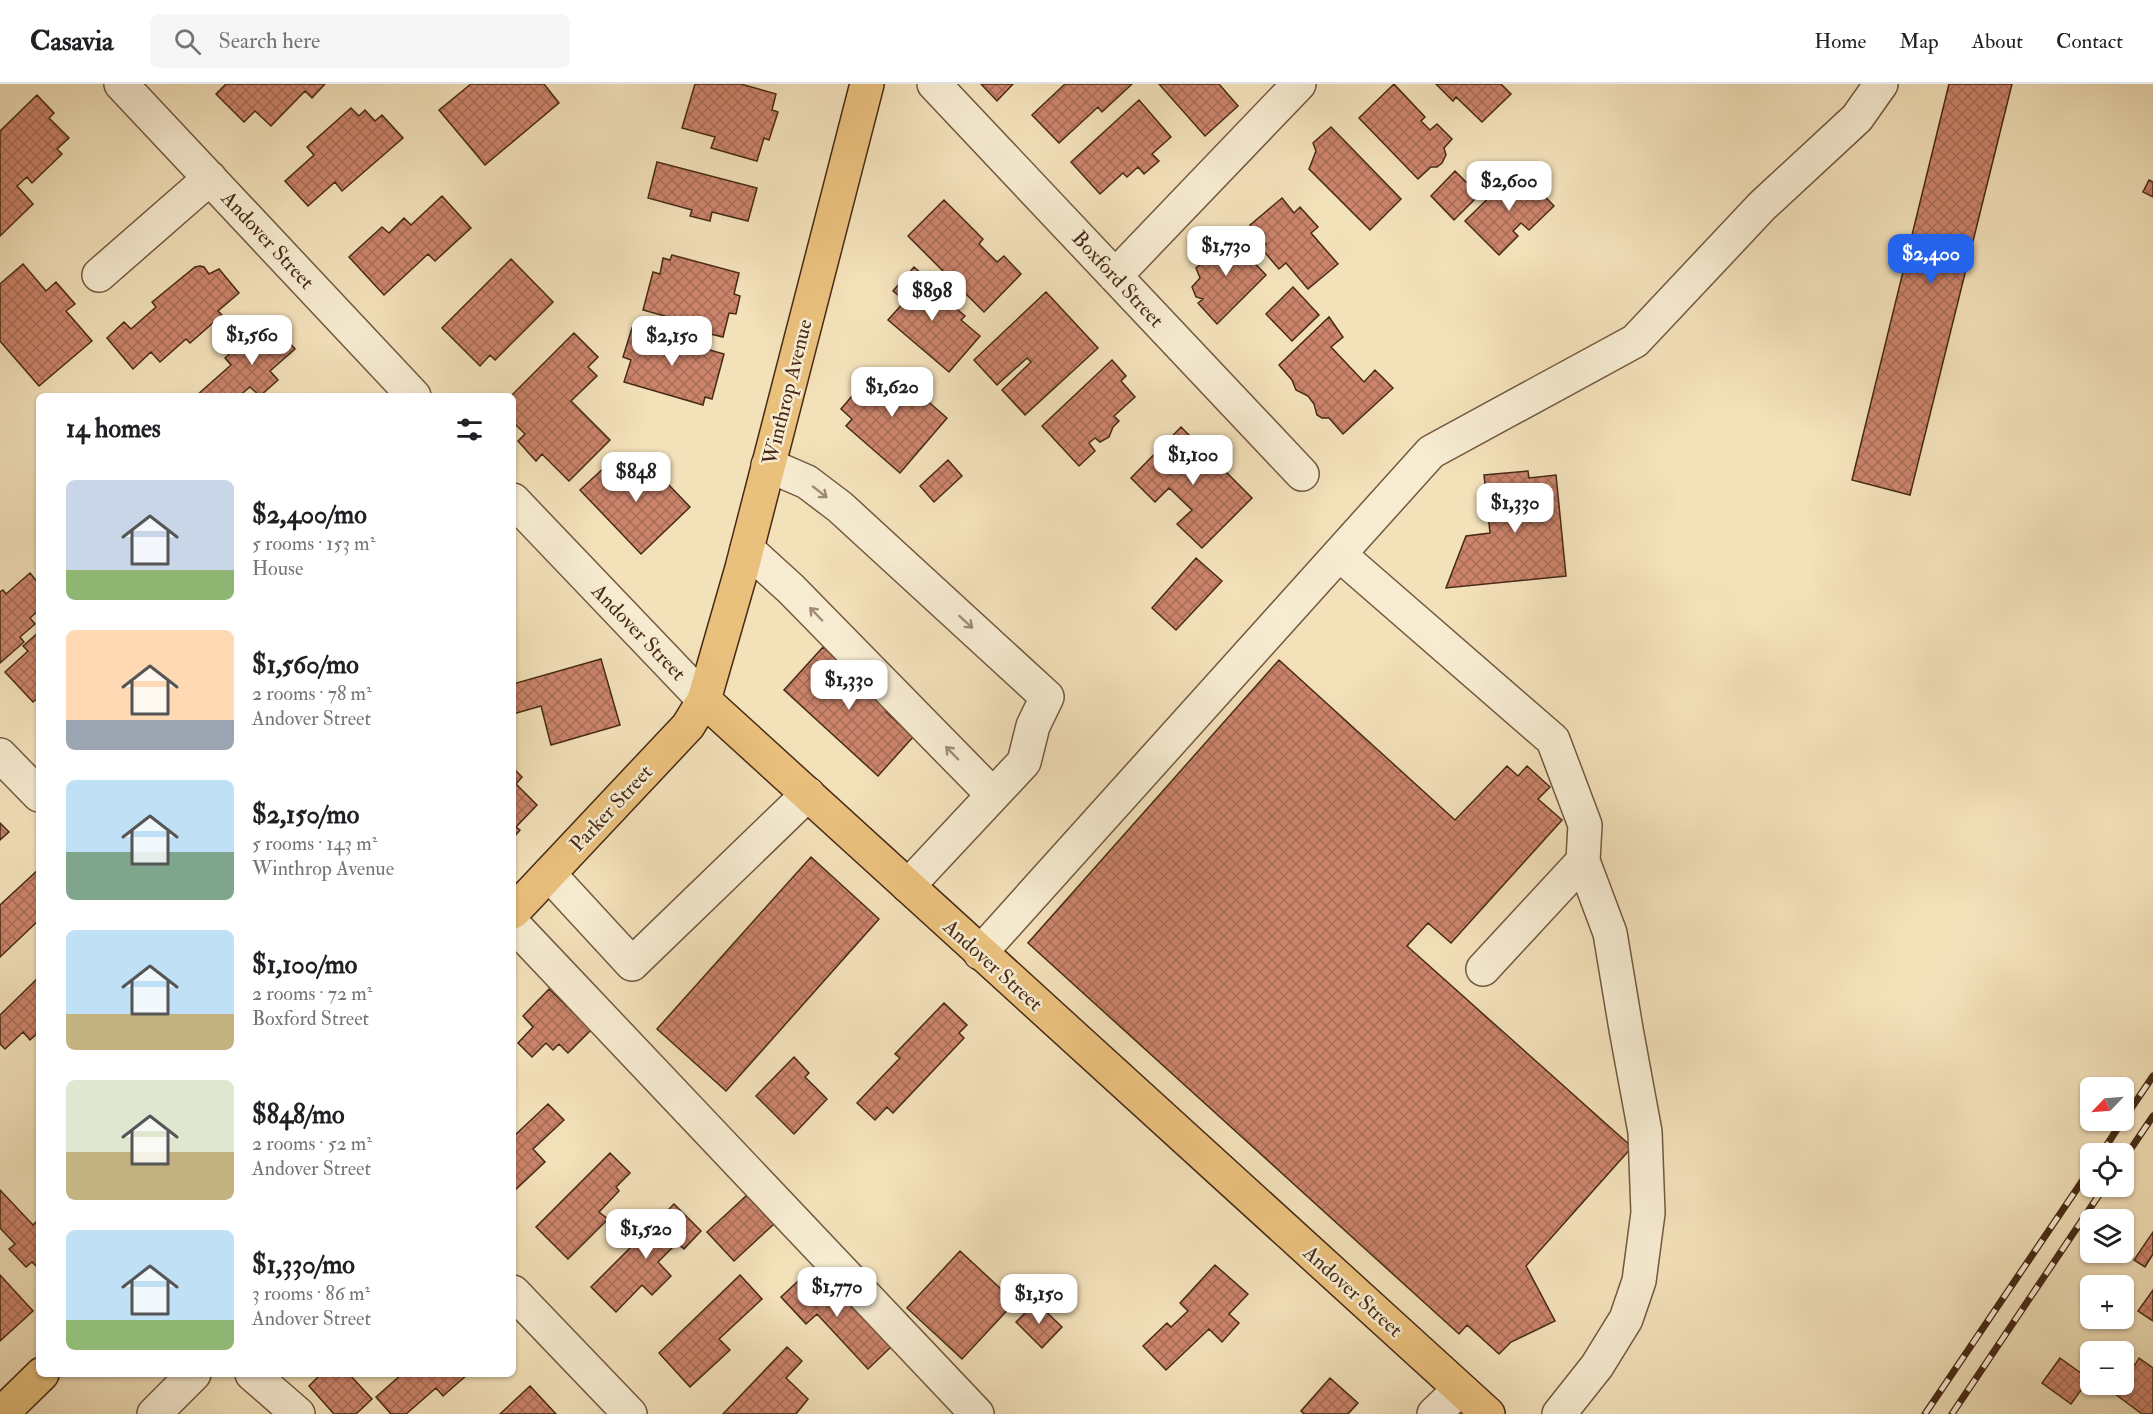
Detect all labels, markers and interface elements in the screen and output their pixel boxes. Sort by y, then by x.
search box [150,14,570,68]
text: Casavia [30,24,114,59]
icon: search [171,25,204,58]
text: Search here [219,27,320,55]
text: Home [1814,28,1866,55]
text: Map [1899,28,1939,55]
text: About [1972,28,2023,55]
text: Contact [2056,28,2123,55]
pin: $2,600 [1460,161,1558,212]
text: $2,600 [1481,168,1537,193]
street label: Andover Street [214,185,320,295]
street label: Boxford Street [1066,225,1170,334]
pin: $1,730 [1177,226,1275,277]
text: $1,730 [1201,233,1251,258]
pin: $2,400 [1882,234,1980,285]
text: $2,400 [1902,241,1960,266]
pin: $898 [896,271,968,322]
text: $898 [912,278,952,303]
pin: $1,560 [203,315,301,366]
pin: $2,150 [623,316,721,367]
street label: Winthrop Avenue [756,316,819,469]
text: $1,560 [226,322,278,347]
text: $2,150 [646,323,698,348]
pin: $1,620 [843,367,941,418]
text: $1,620 [865,374,919,399]
text: 14 homes [66,413,161,445]
icon: filters [453,413,486,446]
pin: $1,100 [1144,435,1242,486]
text: $1,100 [1168,442,1218,467]
pin: $848 [600,452,672,503]
text: $848 [616,459,656,484]
pin: $1,330 [1466,483,1564,534]
one-way arrow [812,486,828,499]
text: $1,330 [1491,490,1539,515]
text: $2,400/mo [252,499,367,531]
icon: home [114,504,186,576]
text: 5 rooms · 153 m² [252,531,375,556]
text: House [252,556,303,581]
street label: Andover Street [585,577,692,687]
one-way arrow [809,606,823,621]
one-way arrow [958,615,973,629]
text: $1,560/mo [252,649,359,681]
icon: home [114,654,186,726]
pin: $1,330 [800,660,898,711]
text: $1,330 [825,667,873,692]
text: 2 rooms · 78 m² [252,681,372,706]
text: Andover Street [252,706,371,731]
one-way arrow [945,746,960,761]
street label: Parker Street [564,759,659,858]
text: $2,150/mo [252,799,359,831]
icon: home [114,804,186,876]
text: 5 rooms · 143 m² [252,831,377,856]
text: Winthrop Avenue [252,856,394,881]
street label: Andover Street [936,913,1048,1017]
text: $1,100/mo [252,949,357,981]
icon: home [114,954,186,1026]
text: 2 rooms · 72 m² [252,981,372,1006]
text: Boxford Street [252,1006,369,1031]
north arrow [2080,1077,2134,1131]
map controls [2080,1077,2134,1395]
text: $848/mo [252,1099,345,1131]
icon: home [114,1104,186,1176]
text: 2 rooms · 52 m² [252,1131,372,1156]
button: locate [2080,1143,2134,1197]
text: Andover Street [252,1156,371,1181]
pin: $1,520 [597,1209,695,1260]
button: layers [2080,1209,2134,1263]
text: $1,520 [620,1216,672,1241]
street label: Andover Street [1296,1239,1408,1343]
text: $1,330/mo [252,1249,355,1281]
icon: home [114,1254,186,1326]
pin: $1,770 [788,1267,886,1318]
text: $1,770 [811,1274,863,1299]
pin: $1,150 [990,1274,1088,1325]
button: + [2080,1275,2134,1329]
text: 3 rooms · 86 m² [252,1281,370,1306]
text: $1,150 [1014,1281,1064,1306]
text: Andover Street [252,1306,371,1331]
button: − [2080,1341,2134,1395]

